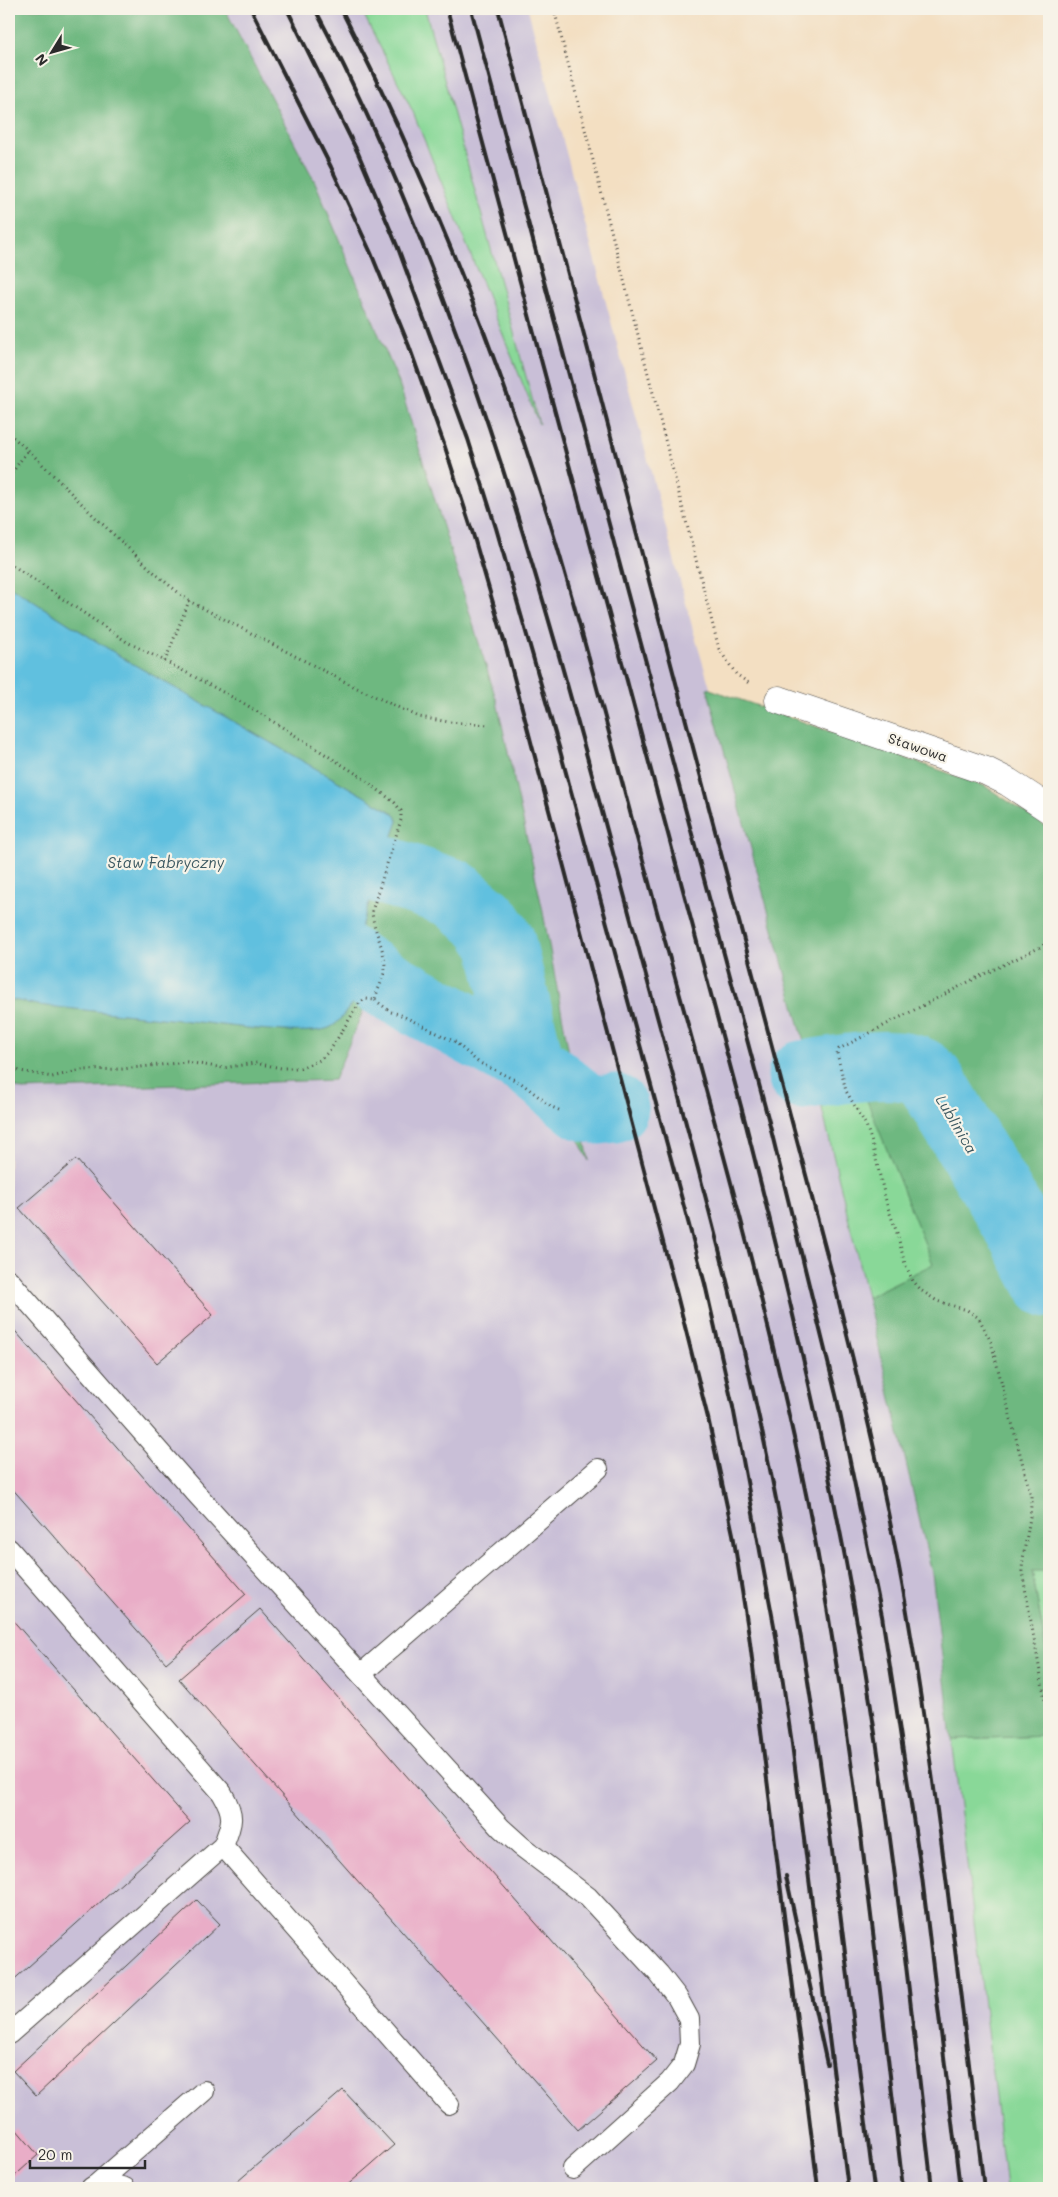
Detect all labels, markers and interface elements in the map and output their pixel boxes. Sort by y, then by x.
north arrow [28,28,78,78]
text: N [30,50,52,70]
street label: Stawowa [886,728,950,766]
water label: Staw Fabryczny [108,852,225,872]
water label: Lublinica [932,1091,982,1157]
scale bar [30,2137,145,2169]
text: 20 m [38,2144,72,2164]

